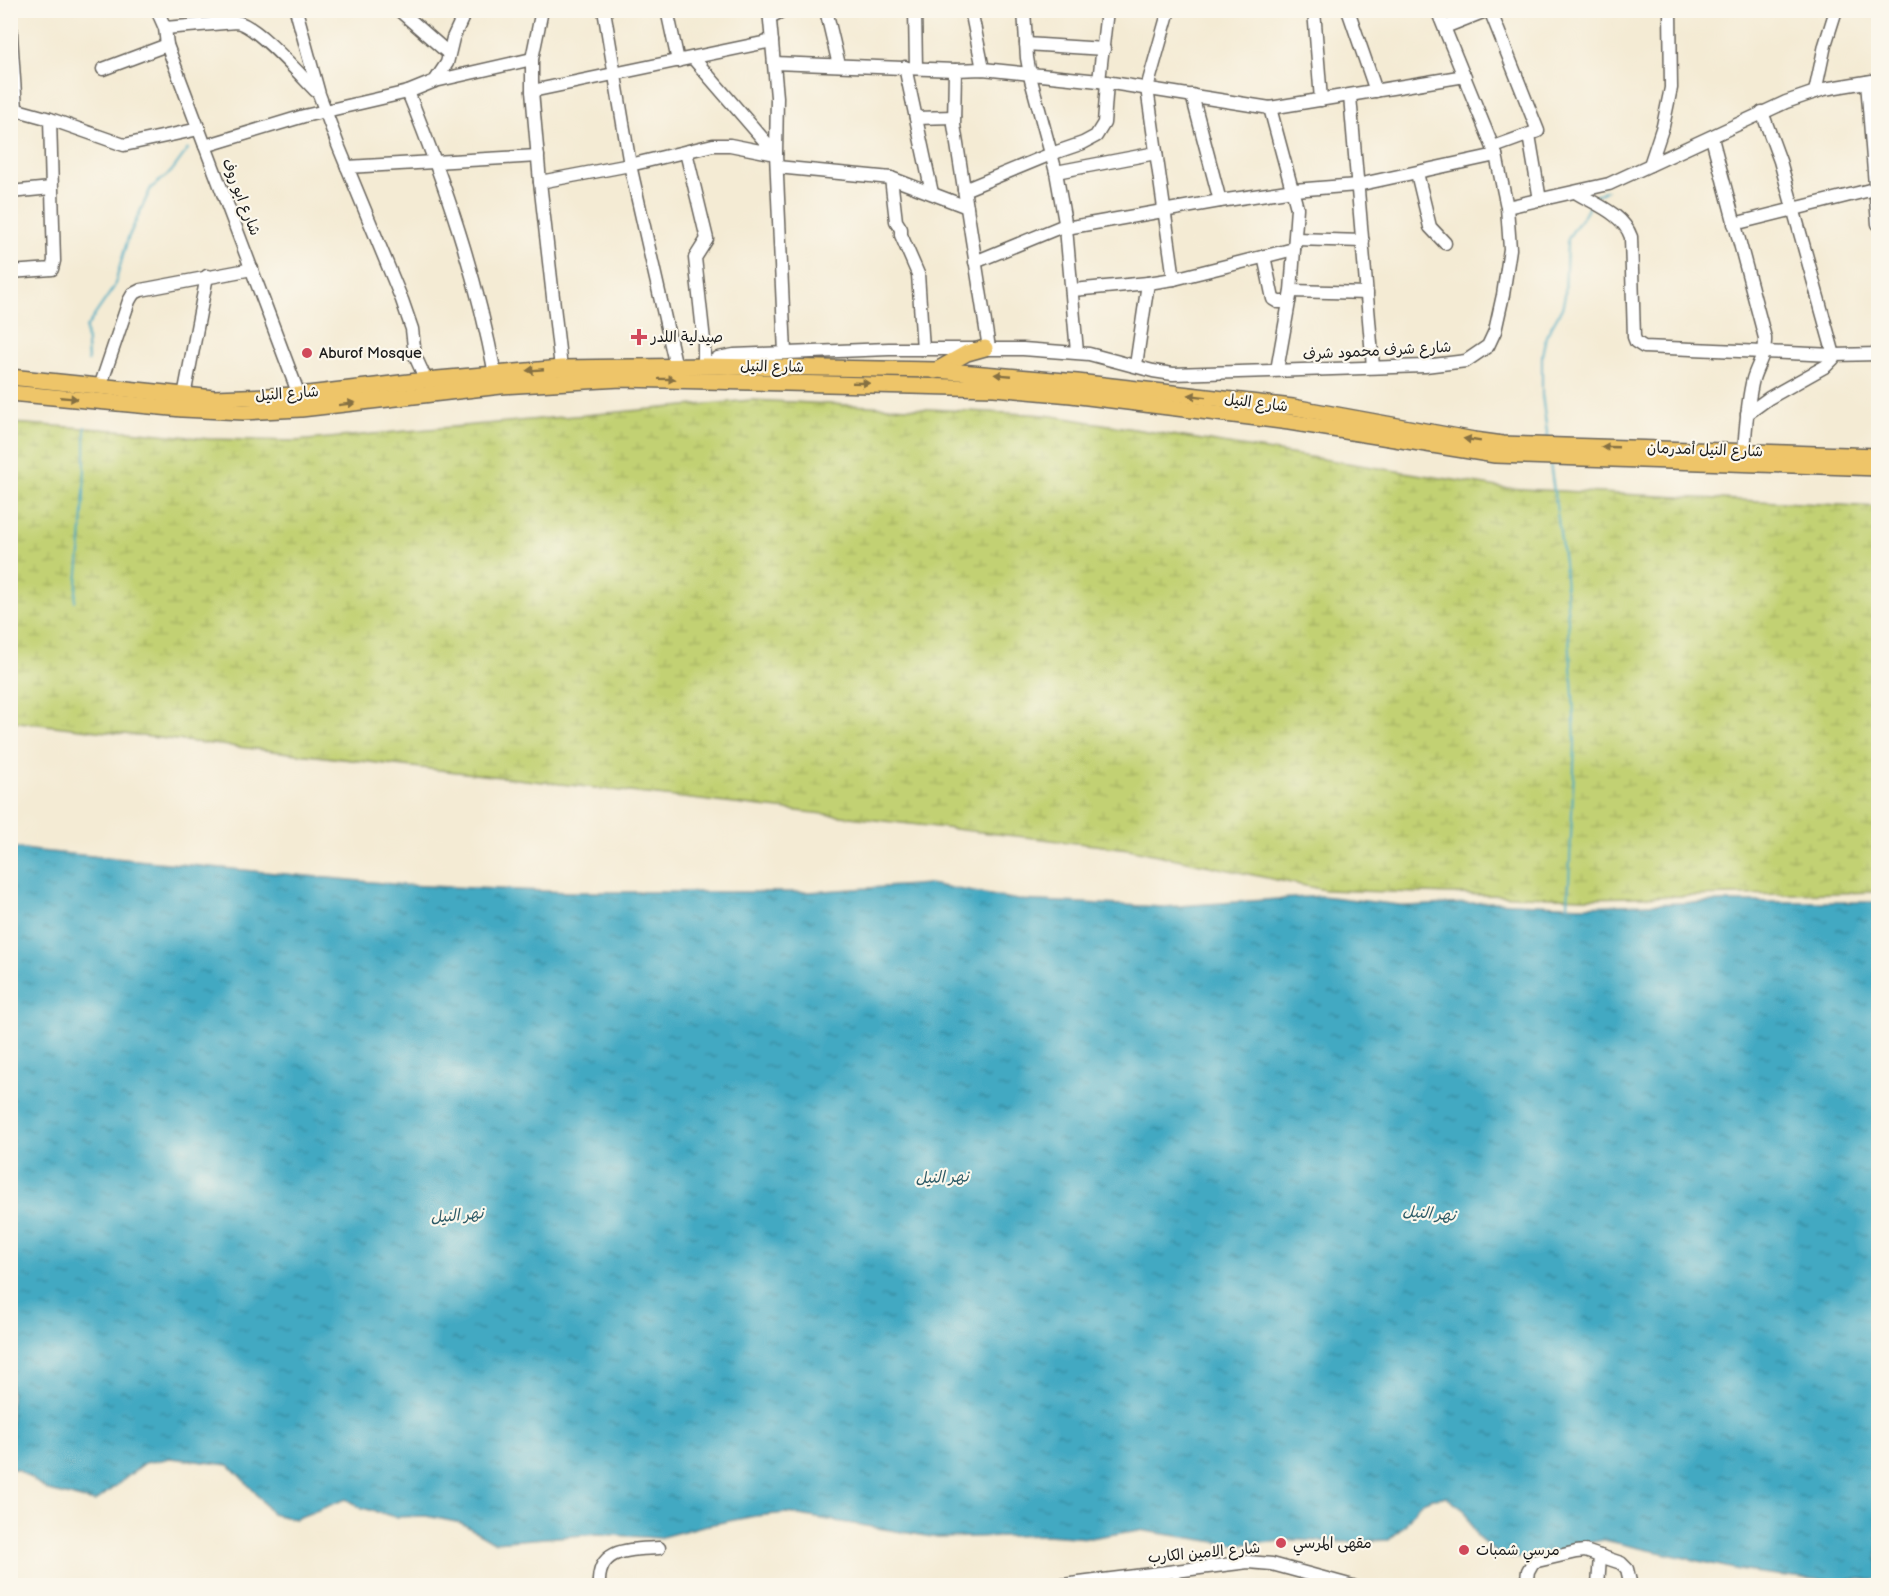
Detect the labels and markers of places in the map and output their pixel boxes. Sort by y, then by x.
place label: صيدلية اللدر [650,328,723,347]
marker: صيدلية اللدر [632,330,646,344]
place label: Aburof Mosque [319,344,422,363]
marker: Aburof Mosque [300,346,314,360]
place label: مقهى المرسي [1293,1534,1372,1556]
marker: مقهى المرسي [1274,1536,1288,1550]
place label: مرسي شمبات [1476,1541,1560,1563]
marker: مرسي شمبات [1457,1543,1471,1557]

